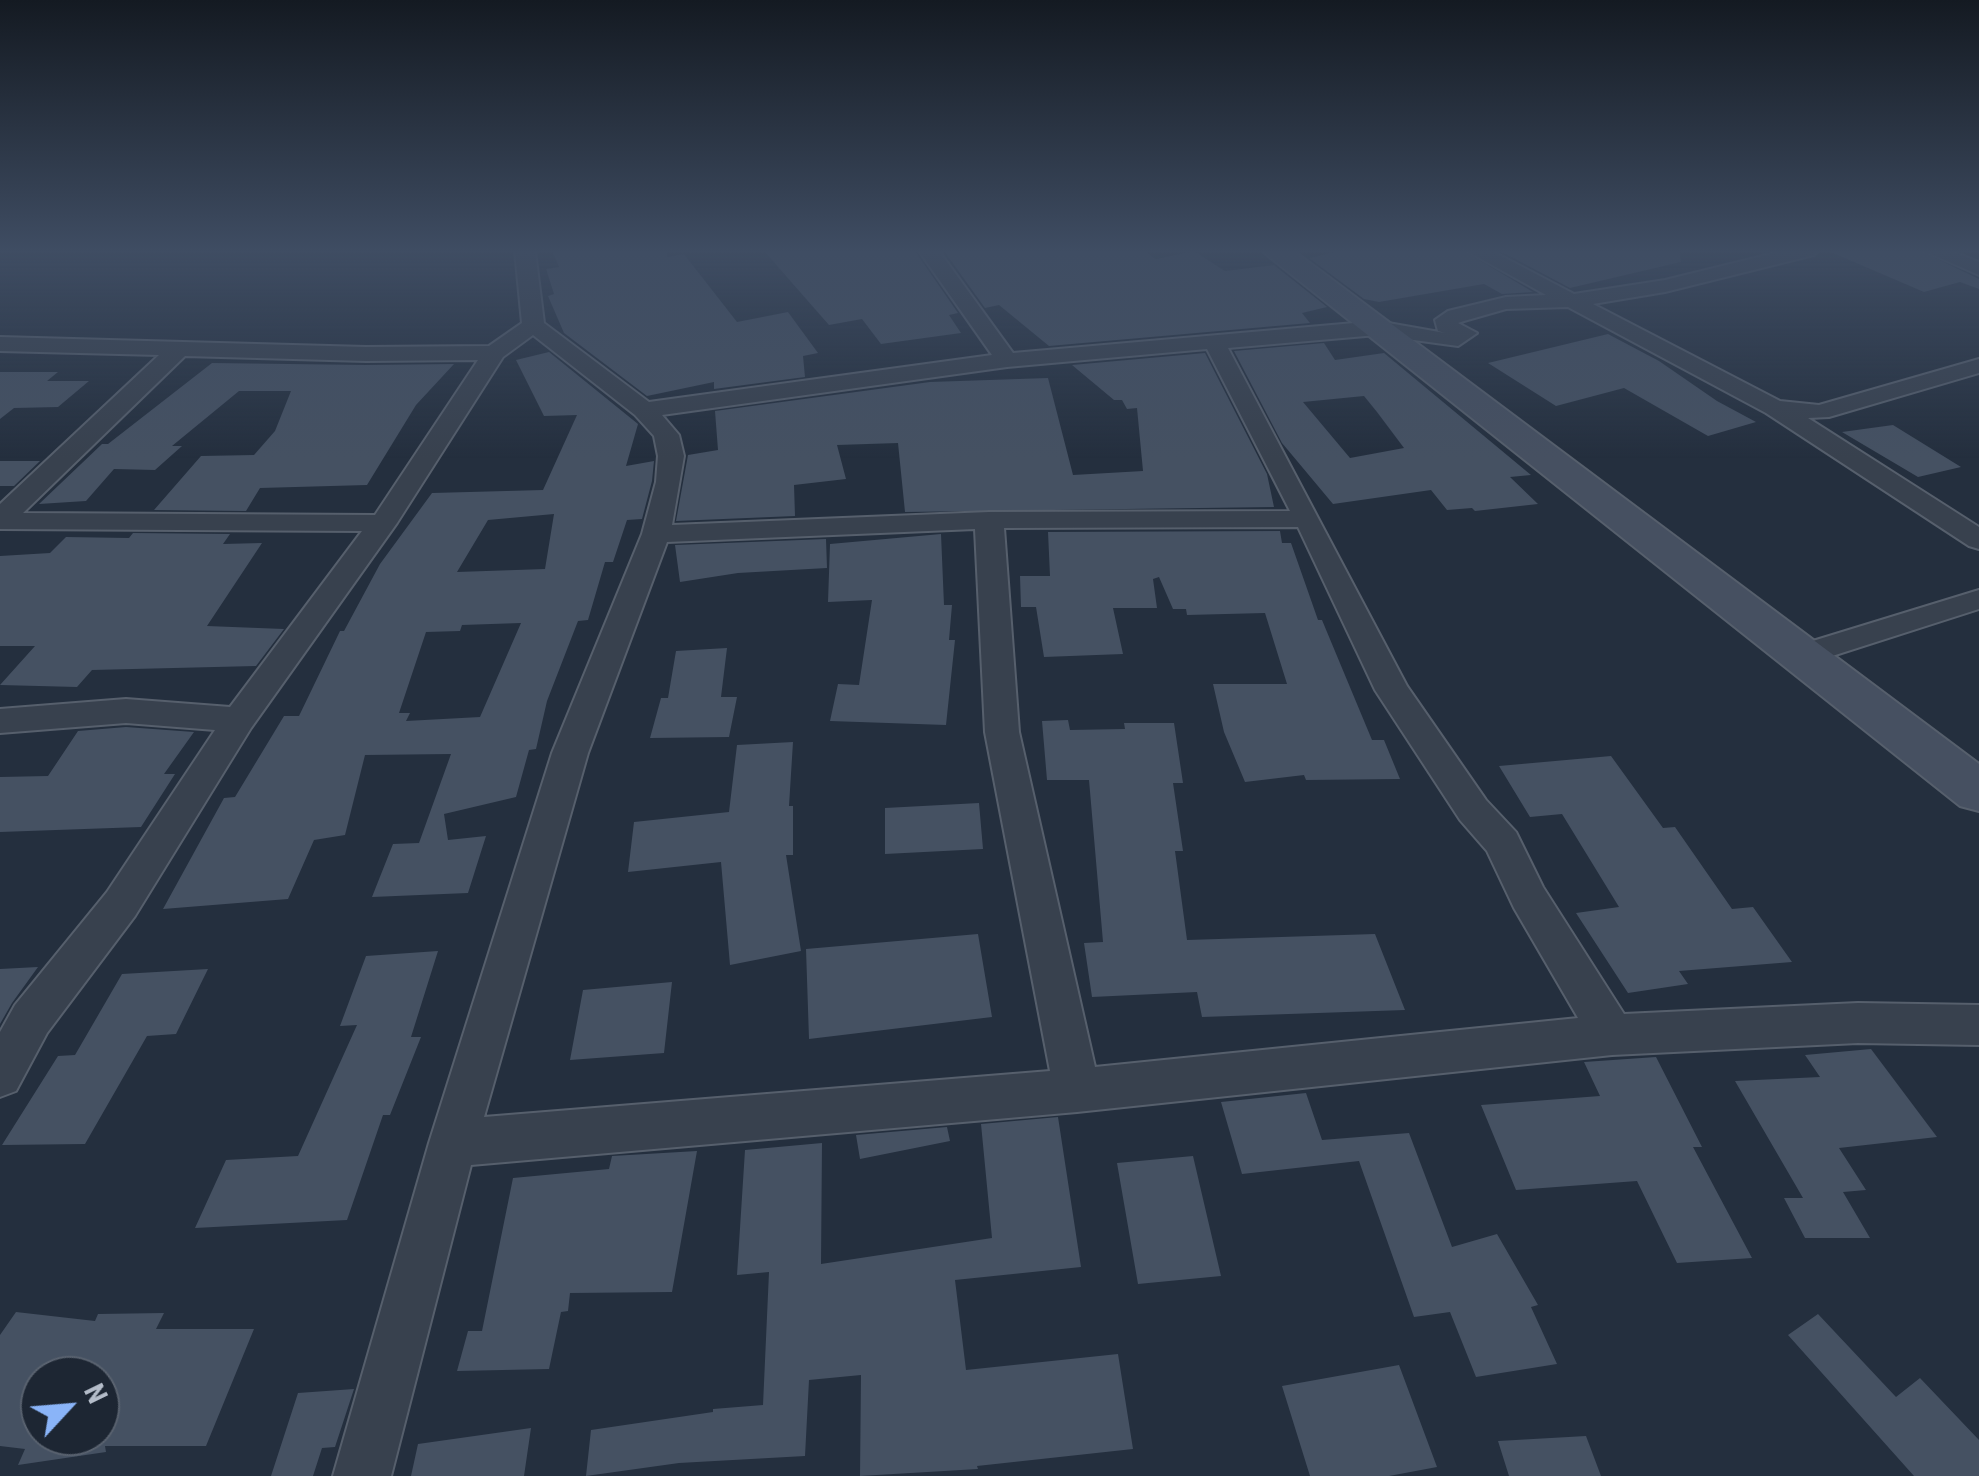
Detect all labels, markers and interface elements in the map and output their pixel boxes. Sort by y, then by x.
north arrow [20,1356,120,1456]
text: N [77,1379,114,1408]

